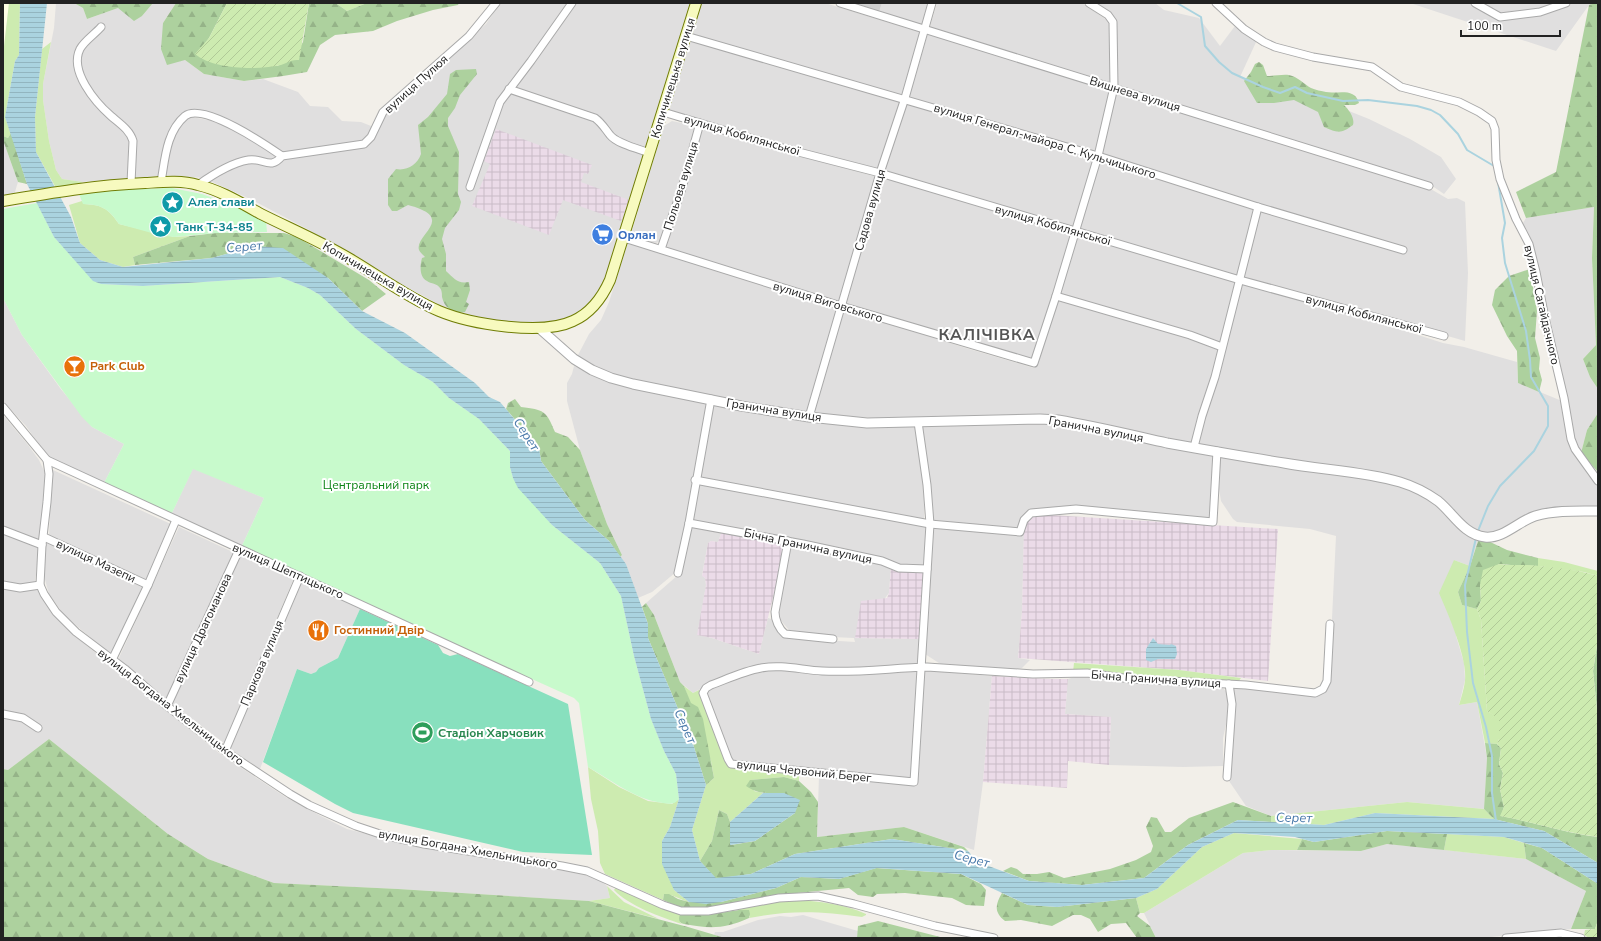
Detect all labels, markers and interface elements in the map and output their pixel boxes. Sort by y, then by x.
scale bar [1461,12,1560,38]
street label: Копичинецька вулиця [647,16,699,140]
text: 100 m [1467,18,1502,34]
street label: вулиця Пулюя [381,51,451,117]
street label: Вишнева вулиця [1088,73,1182,115]
street label: вулиця Генерал-майора С. Кульчицького [932,99,1158,183]
street label: вулиця Кобилянської [682,111,803,160]
street label: Польова вулиця [660,140,702,232]
street label: Садова вулиця [851,167,889,253]
place icon: Алея слави [160,189,186,215]
place label: Алея слави [188,194,255,210]
street label: вулиця Кобилянської [993,201,1114,250]
place icon: Танк Т-34-85 [147,214,173,240]
place label: Танк Т-34-85 [176,219,253,235]
supermarket icon: Орлан [590,222,616,248]
place label: Орлан [618,227,656,243]
water label: Серет [225,236,264,258]
street label: Копичинецька вулиця [320,238,436,314]
street label: вулиця Сагайдачного [1520,244,1564,367]
street label: вулиця Виговського [771,278,885,326]
street label: вулиця Кобилянської [1304,291,1425,338]
district label: КАЛІЧІВКА [938,324,1036,346]
bar icon: Park Club [62,353,88,379]
place label: Park Club [90,358,145,374]
street label: Гранична вулиця [725,395,823,425]
street label: Гранична вулиця [1047,412,1145,446]
water label: Серет [509,414,544,456]
park label: Центральний парк [323,477,430,493]
street label: Бічна Гранична вулиця [743,525,873,567]
street label: вулиця Мазепи [53,536,139,586]
street label: вулиця Шептицького [230,539,346,603]
street label: вулиця Драгоманова [171,571,235,685]
restaurant icon: Гостинний Двір [306,617,332,643]
street label: Паркова вулиця [237,618,287,708]
place label: Гостинний Двір [334,622,424,638]
street label: вулиця Богдана Хмельницького [95,645,248,769]
street label: Бічна Гранична вулиця [1090,666,1222,692]
water label: Серет [670,706,701,748]
sports icon: Стадіон Харчовик [410,720,436,746]
place label: Стадіон Харчовик [438,725,544,741]
street label: вулиця Червоний Берег [736,756,873,786]
water label: Серет [1276,809,1313,827]
street label: вулиця Богдана Хмельницького [377,825,559,873]
water label: Серет [952,846,993,873]

